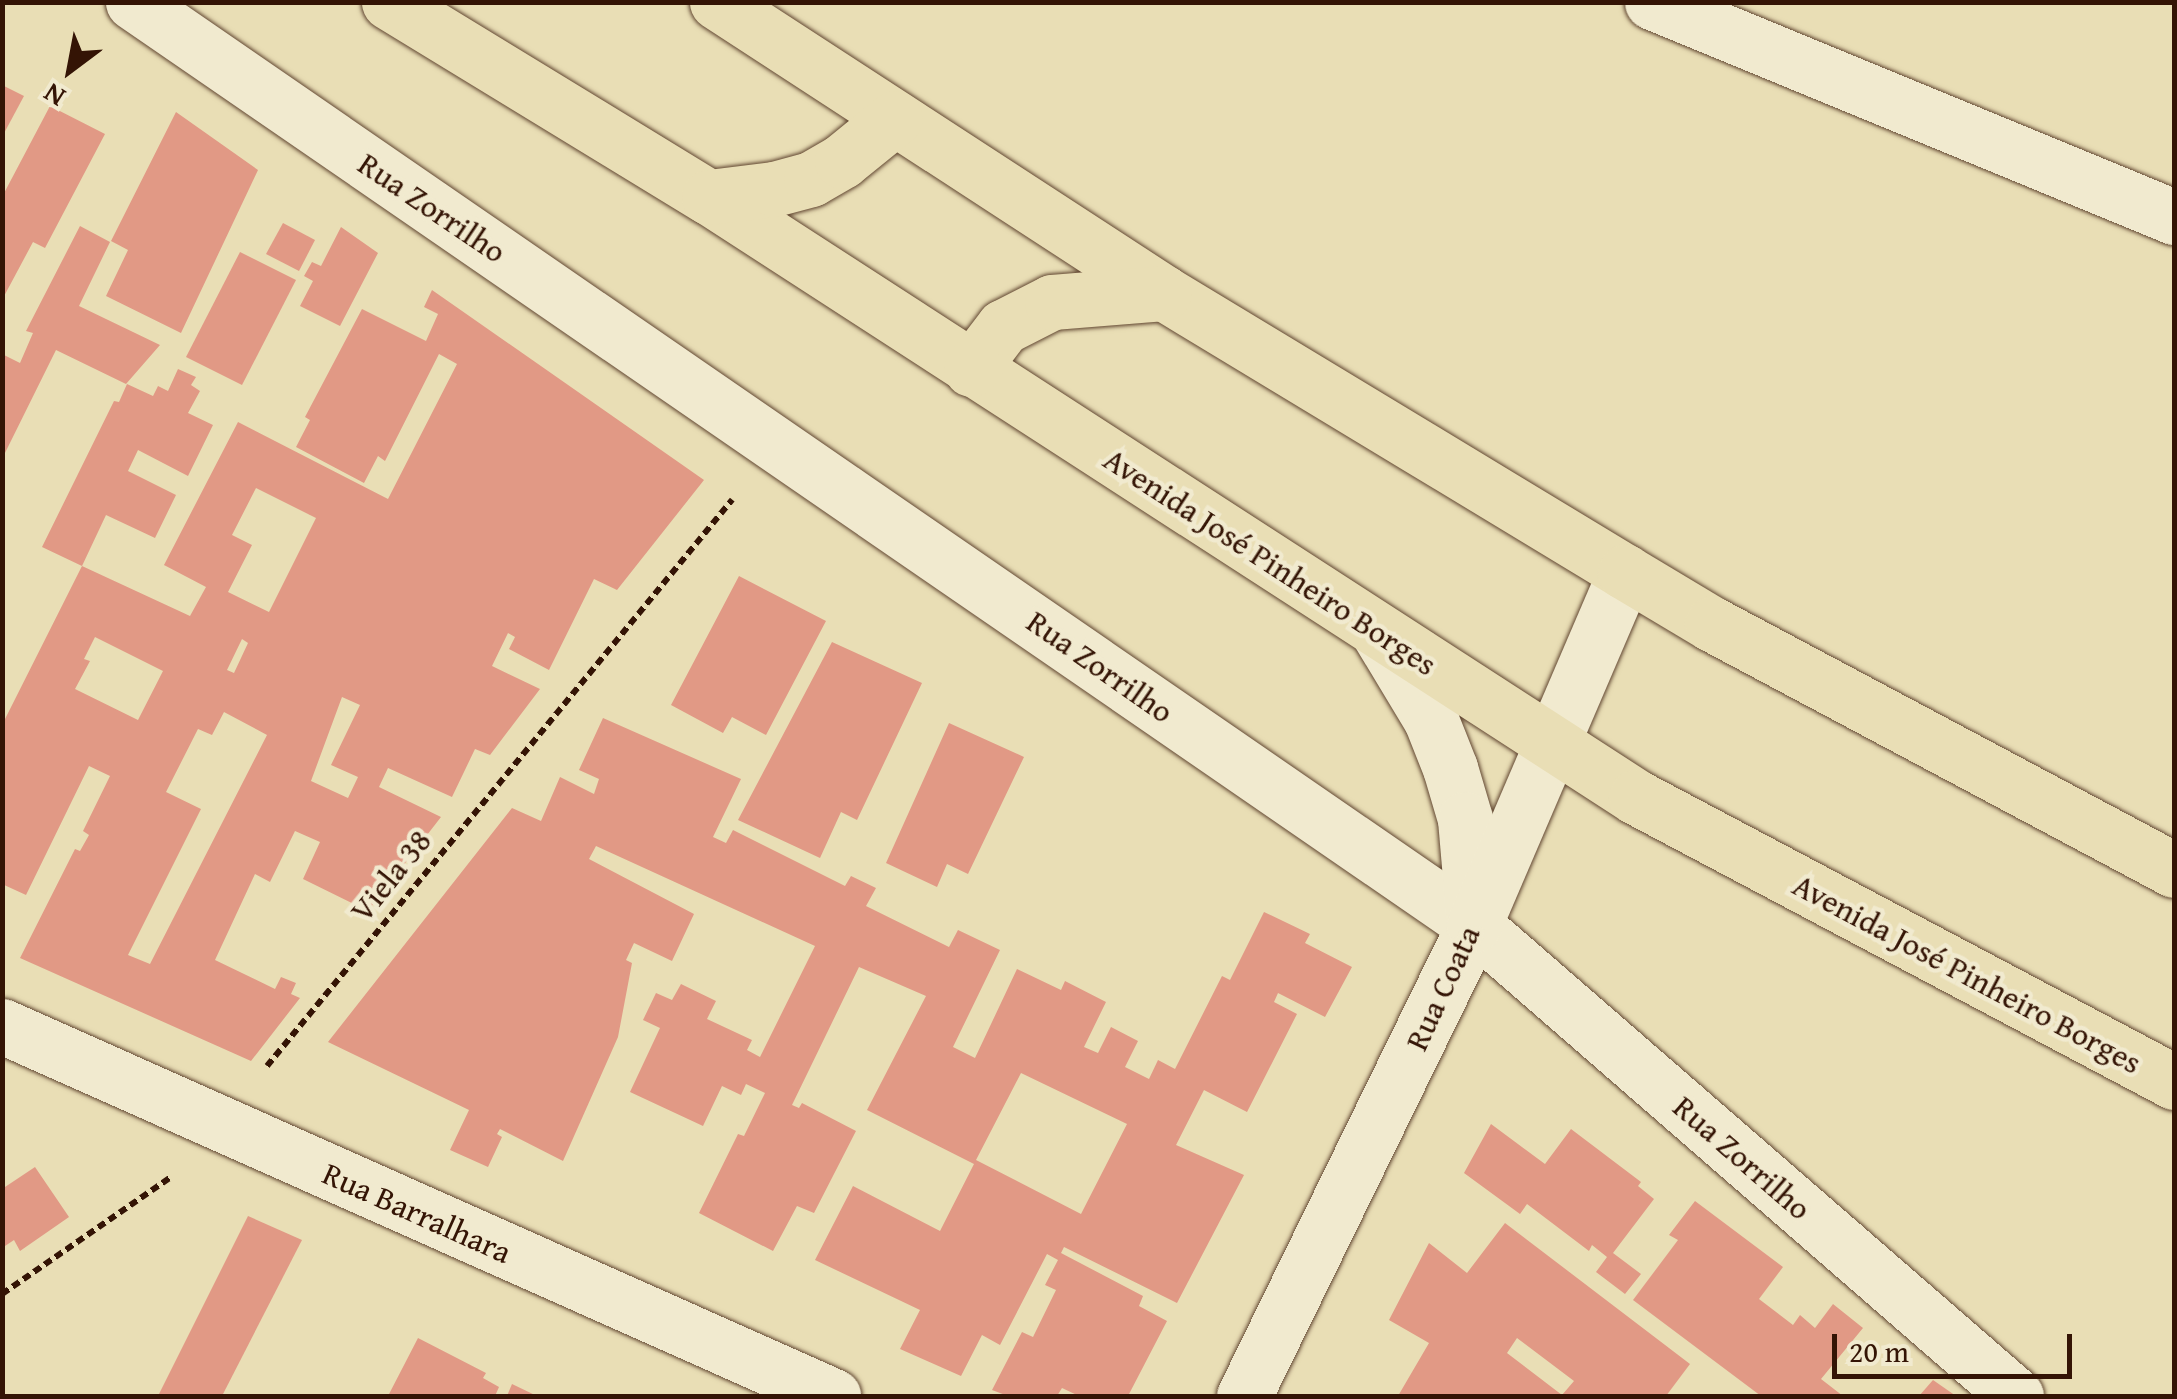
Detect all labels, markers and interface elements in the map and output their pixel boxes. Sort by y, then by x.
north arrow [20,20,120,120]
text: N [35,74,73,118]
street label: Rua Zorrilho [351,145,513,271]
street label: Avenida José Pinheiro Borges [1096,440,1444,684]
street label: Rua Zorrilho [1019,603,1181,731]
street label: Viela 38 [342,822,440,930]
street label: Avenida José Pinheiro Borges [1786,866,2148,1082]
street label: Rua Coata [1397,920,1489,1056]
street label: Rua Zorrilho [1665,1088,1819,1228]
street label: Rua Barralhara [317,1154,517,1272]
scale bar [1837,1314,2077,1376]
text: 20 m [1849,1329,1909,1373]

